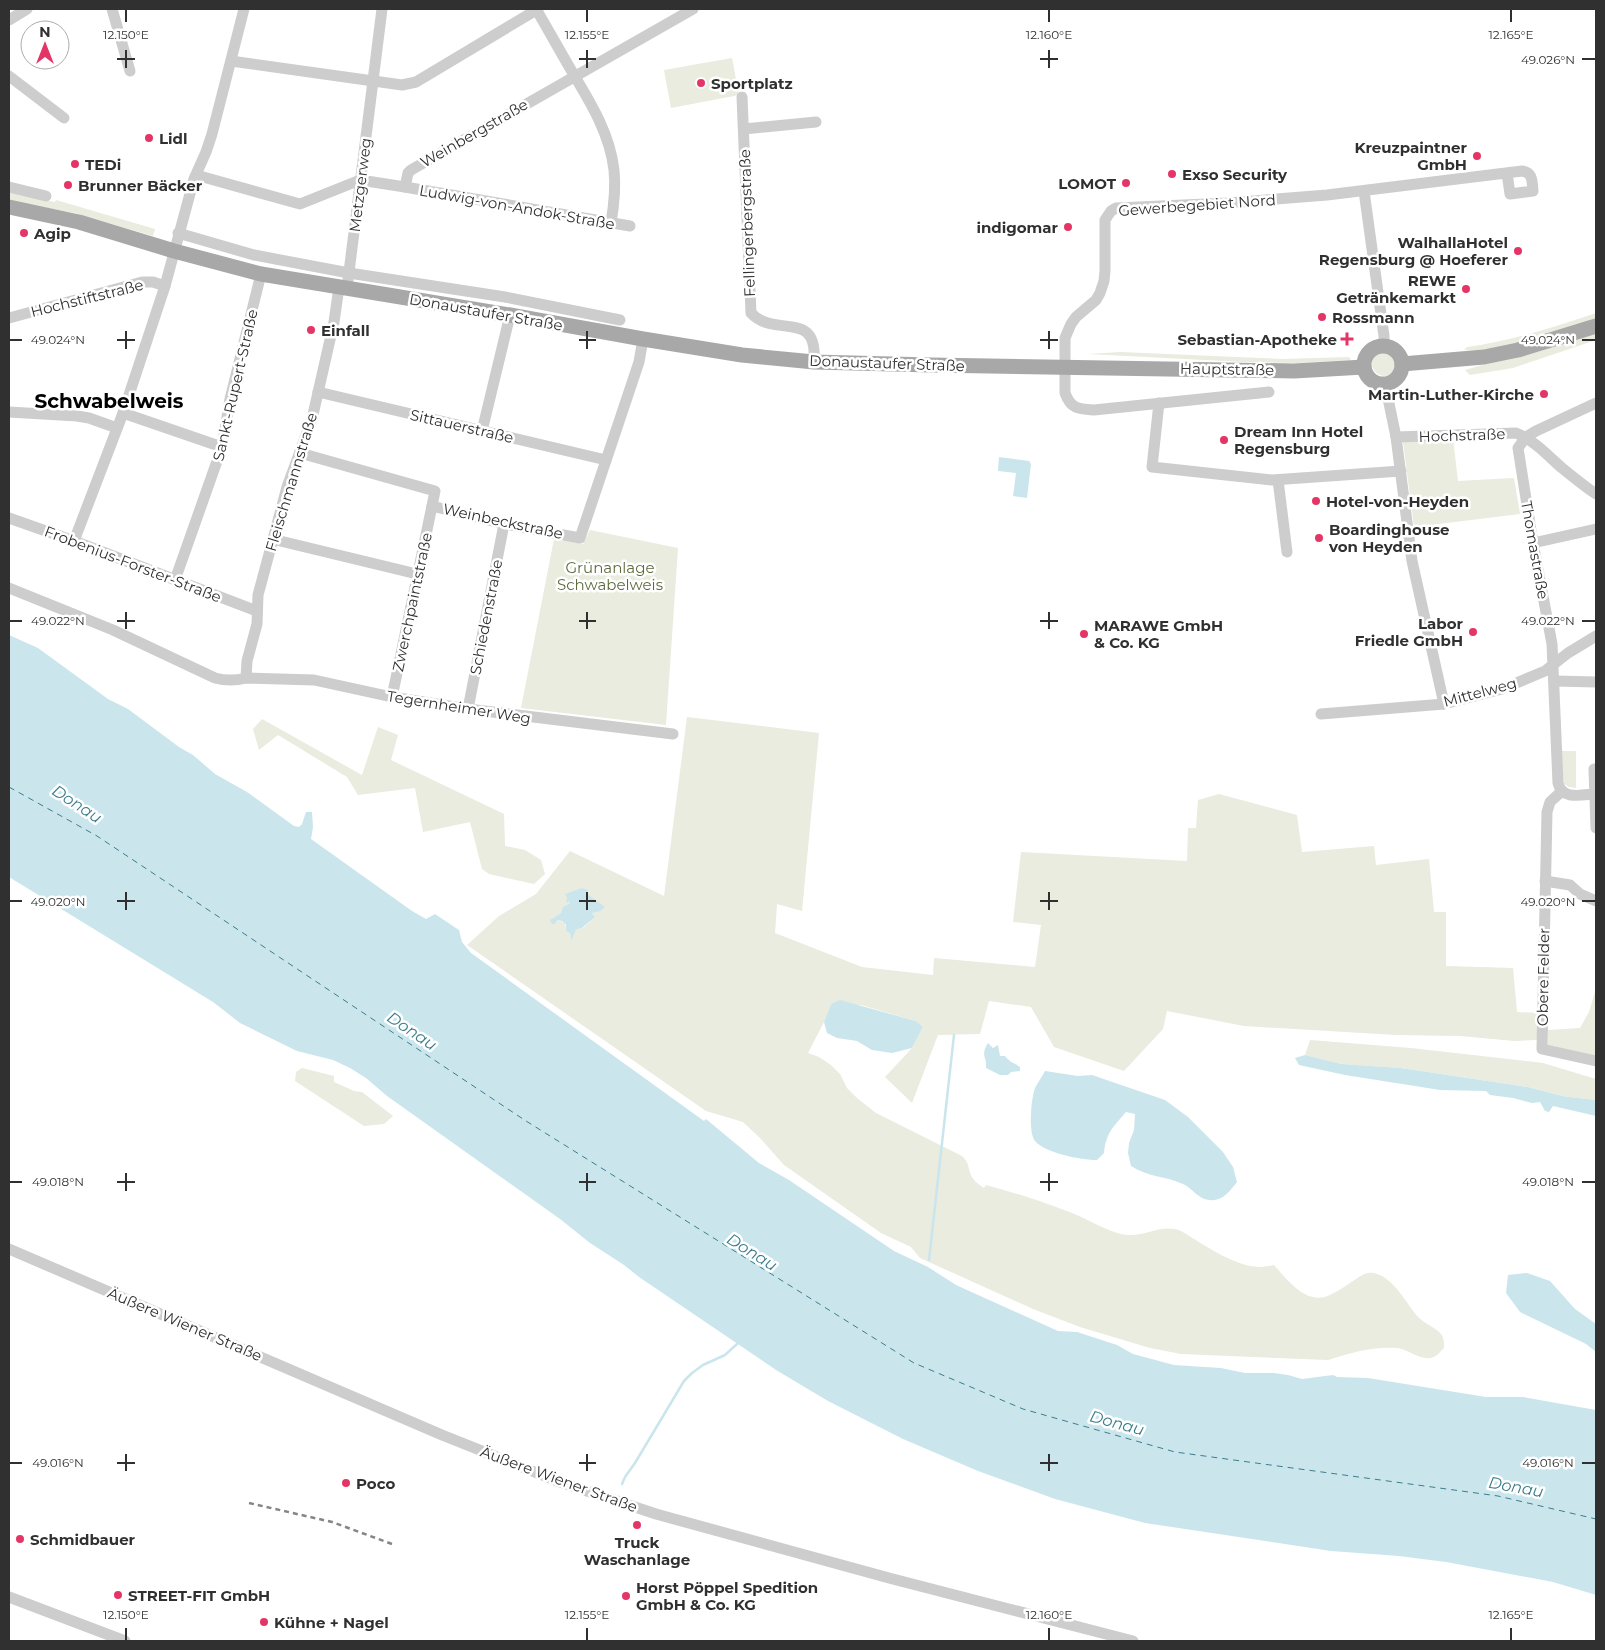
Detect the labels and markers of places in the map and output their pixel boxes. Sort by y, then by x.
place label: Sportplatz [711,74,793,93]
marker: Sportplatz [695,77,707,89]
place label: Lidl [159,129,187,148]
marker: Lidl [143,132,155,144]
place label: Kreuzpaintner GmbH [1355,138,1468,174]
marker: Kreuzpaintner GmbH [1471,150,1483,162]
place label: TEDi [85,155,121,174]
marker: TEDi [69,158,81,170]
place label: Exso Security [1182,165,1288,184]
marker: Exso Security [1166,168,1178,180]
place label: LOMOT [1058,174,1117,193]
place label: Brunner Bäcker [78,176,203,195]
marker: LOMOT [1120,177,1132,189]
marker: Brunner Bäcker [62,179,74,191]
place label: indigomar [976,218,1059,237]
marker: indigomar [1062,221,1074,233]
place label: Agip [33,224,71,243]
marker: Agip [18,227,30,239]
place label: WalhallaHotel Regensburg @ Hoeferer [1319,233,1509,269]
marker: WalhallaHotel Regensburg @ Hoeferer [1512,245,1524,257]
place label: REWE Getränkemarkt [1336,271,1456,307]
marker: REWE Getränkemarkt [1460,283,1472,295]
place label: Rossmann [1332,308,1415,327]
marker: Rossmann [1316,311,1328,323]
place label: Einfall [321,321,370,340]
marker: Einfall [305,324,317,336]
place label: Sebastian-Apotheke [1177,330,1337,349]
marker: Sebastian-Apotheke [1341,333,1353,345]
place label: Martin-Luther-Kirche [1368,385,1534,404]
marker: Martin-Luther-Kirche [1538,388,1550,400]
place label: Dream Inn Hotel Regensburg [1234,422,1363,458]
marker: Dream Inn Hotel Regensburg [1218,434,1230,446]
place label: Hotel-von-Heyden [1326,492,1469,511]
marker: Hotel-von-Heyden [1310,495,1322,507]
place label: Boardinghouse von Heyden [1328,520,1450,556]
marker: Boardinghouse von Heyden [1313,532,1325,544]
place label: Labor Friedle GmbH [1355,614,1464,650]
place label: MARAWE GmbH & Co. KG [1094,616,1223,652]
marker: Labor Friedle GmbH [1467,626,1479,638]
marker: MARAWE GmbH & Co. KG [1078,628,1090,640]
place label: Poco [356,1474,395,1493]
marker: Poco [340,1477,352,1489]
marker: Truck Waschanlage [631,1519,643,1531]
place label: Schmidbauer [30,1530,136,1549]
marker: Schmidbauer [14,1533,26,1545]
place label: Truck Waschanlage [584,1533,690,1569]
place label: Horst Pöppel Spedition GmbH & Co. KG [636,1578,818,1614]
place label: STREET-FIT GmbH [128,1586,270,1605]
marker: STREET-FIT GmbH [112,1589,124,1601]
marker: Horst Pöppel Spedition GmbH & Co. KG [620,1590,632,1602]
place label: Kühne + Nagel [274,1613,389,1632]
marker: Kühne + Nagel [258,1616,270,1628]

